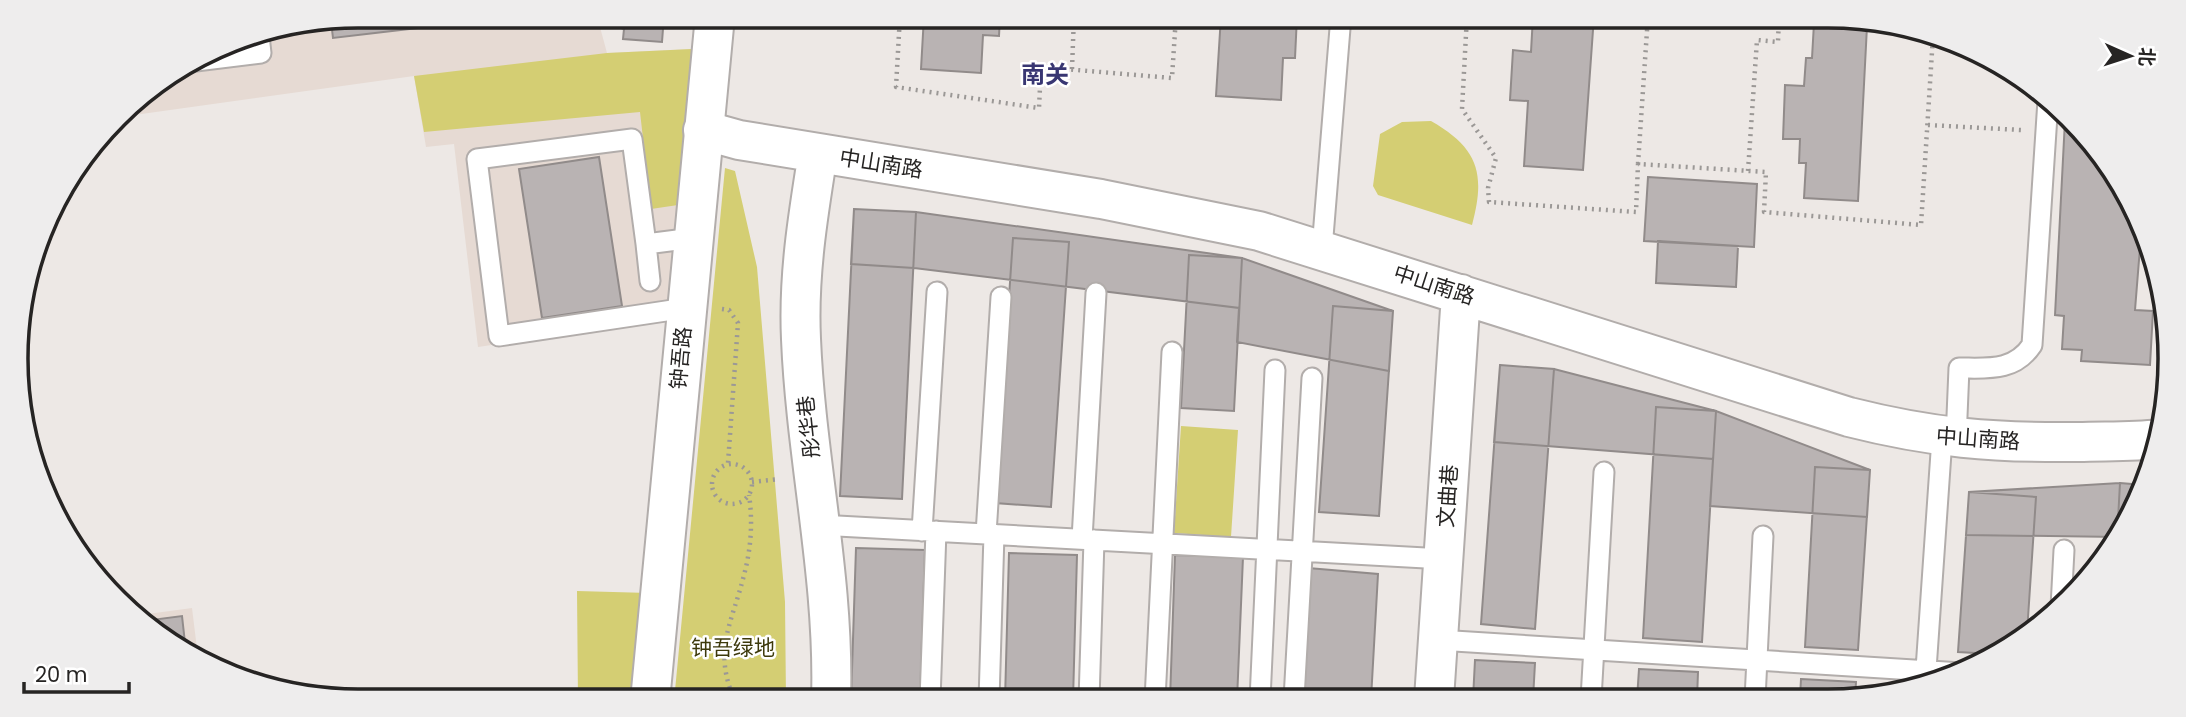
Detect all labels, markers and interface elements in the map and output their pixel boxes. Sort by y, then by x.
north arrow [2095,21,2165,91]
text: 北 [2132,47,2160,67]
district label: 南关 [1021,58,1069,91]
street label: 中山南路 [837,143,925,184]
street label: 中山南路 [1390,258,1479,311]
street label: 钟吾路 [663,325,698,391]
street label: 彤华巷 [791,394,826,460]
street label: 中山南路 [1935,421,2021,456]
street label: 文曲巷 [1431,464,1464,528]
park label: 钟吾绿地 [691,633,775,662]
scale bar [24,650,130,694]
text: 20 m [35,660,88,689]

